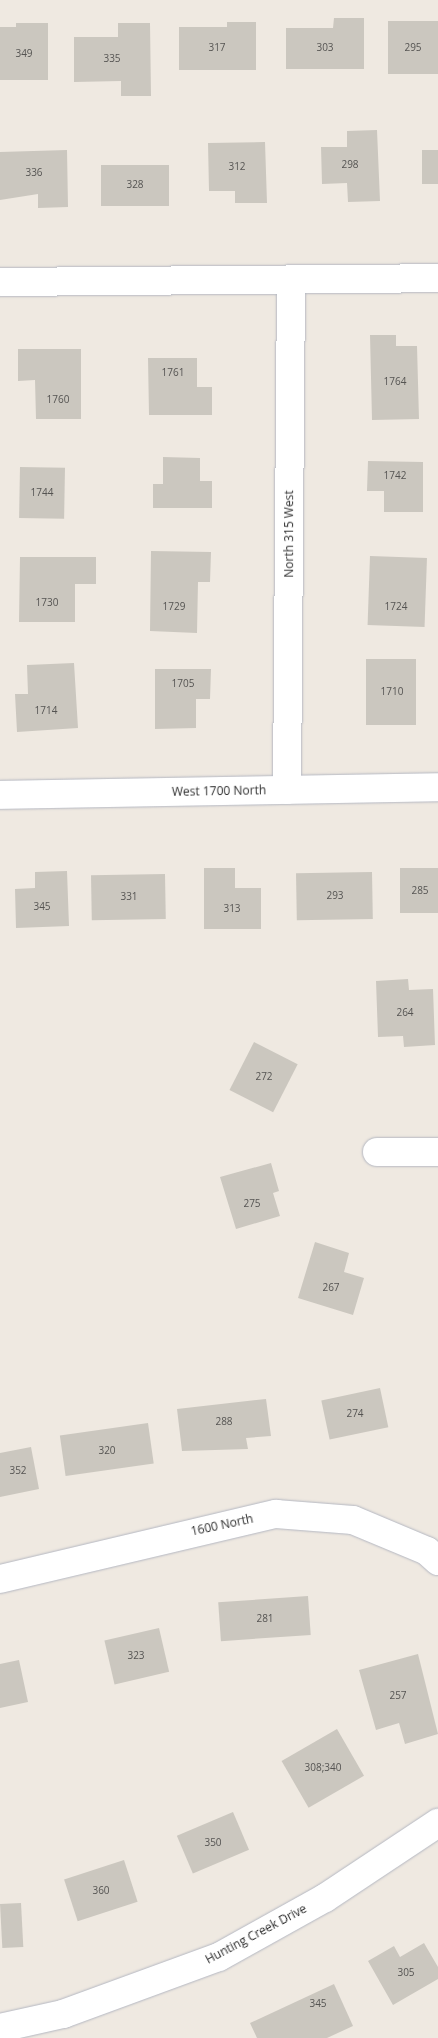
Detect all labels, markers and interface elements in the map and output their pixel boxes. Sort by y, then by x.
house number: 317 [208,42,226,54]
house number: 303 [316,42,334,54]
house number: 295 [404,42,422,54]
house number: 349 [15,48,33,60]
house number: 335 [103,53,121,65]
house number: 298 [341,159,359,171]
house number: 312 [228,161,246,173]
house number: 336 [25,167,43,179]
house number: 328 [126,179,144,191]
house number: 1761 [162,367,184,379]
house number: 1764 [384,376,406,388]
house number: 1760 [47,394,69,406]
house number: 1742 [384,470,406,482]
house number: 1744 [31,487,53,499]
street label: North 315 West [282,490,296,578]
house number: 1730 [36,597,58,609]
house number: 1729 [163,601,185,613]
house number: 1724 [385,601,407,613]
house number: 1705 [172,678,194,690]
house number: 1710 [381,686,403,698]
house number: 1714 [35,705,57,717]
street label: West 1700 North [172,783,266,799]
house number: 285 [411,885,429,897]
house number: 293 [326,890,344,902]
house number: 331 [120,891,138,903]
house number: 345 [33,901,51,913]
house number: 313 [223,903,241,915]
house number: 264 [396,1007,414,1019]
house number: 272 [255,1071,273,1083]
house number: 275 [243,1198,261,1210]
house number: 267 [322,1282,340,1294]
house number: 274 [346,1408,364,1420]
house number: 288 [215,1416,233,1428]
house number: 320 [98,1445,116,1457]
house number: 352 [9,1465,27,1477]
street label: 1600 North [190,1511,254,1539]
house number: 281 [256,1613,274,1625]
house number: 323 [127,1650,145,1662]
house number: 257 [389,1690,407,1702]
house number: 308;340 [305,1762,341,1774]
house number: 350 [204,1837,222,1849]
house number: 360 [92,1885,110,1897]
street label: Hunting Creek Drive [203,1901,309,1967]
house number: 305 [397,1967,415,1979]
house number: 345 [309,1998,327,2010]

